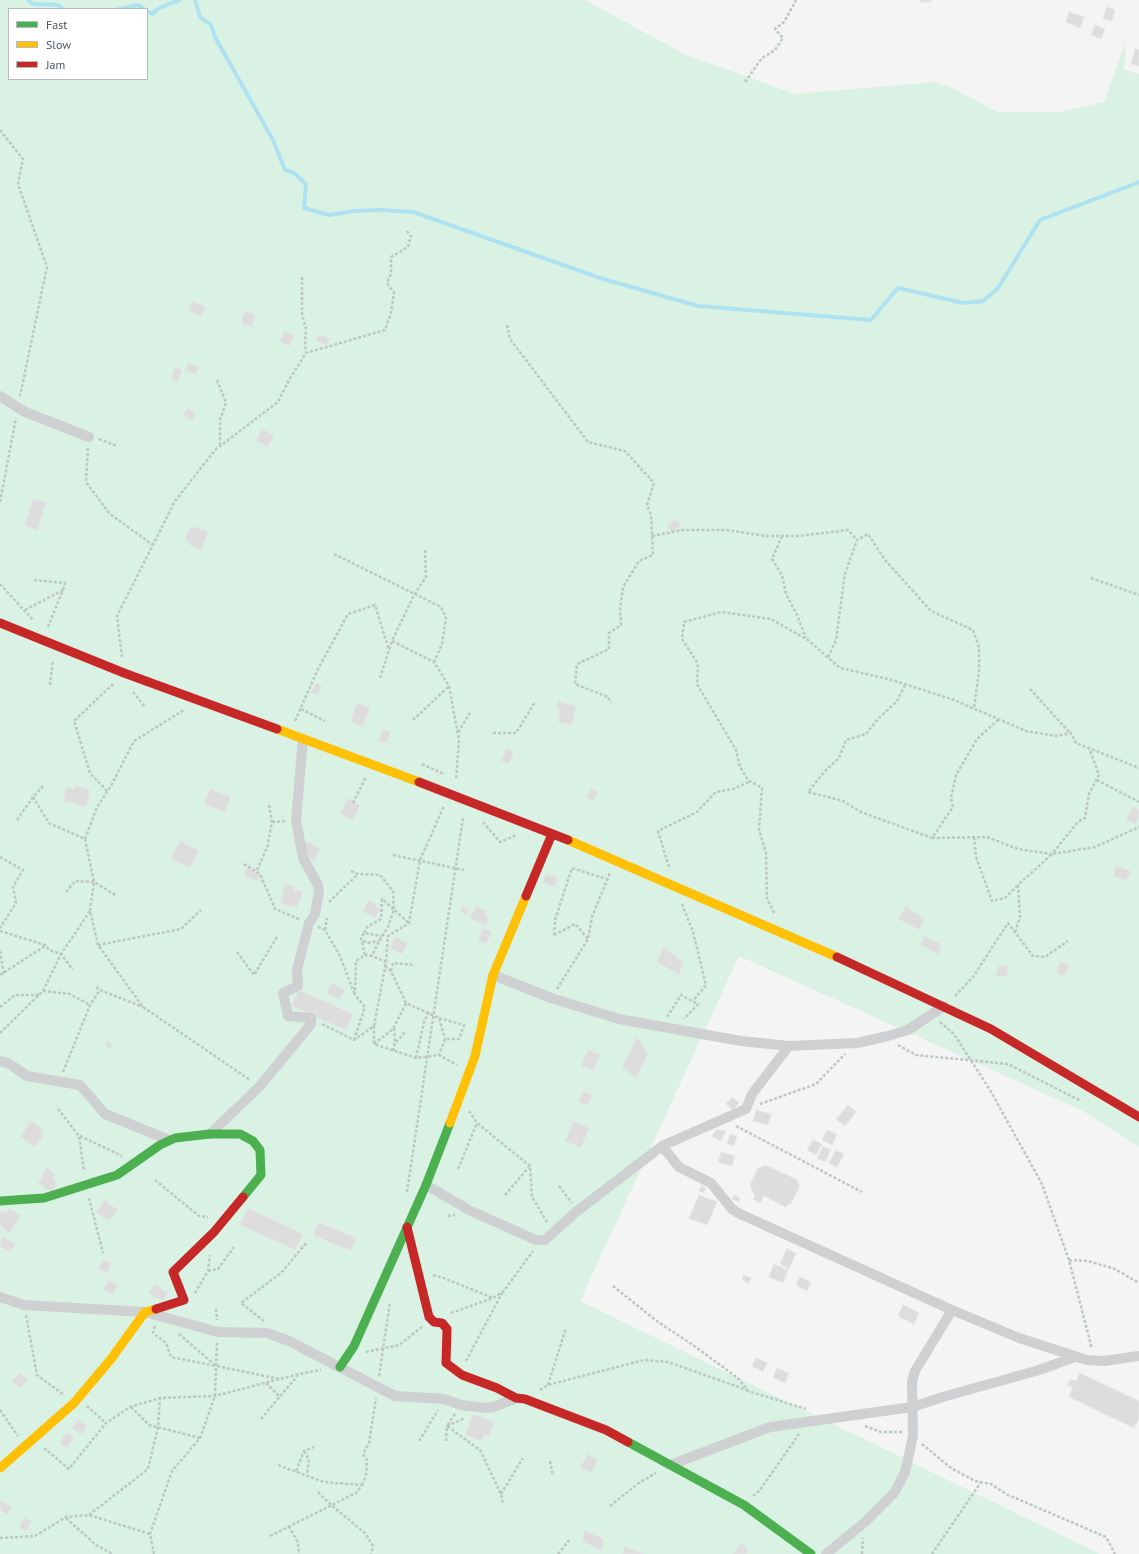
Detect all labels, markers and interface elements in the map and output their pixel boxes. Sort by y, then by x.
legend [8,8,148,80]
text: Fast [46,17,67,32]
text: Slow [46,37,71,52]
text: Jam [46,57,65,72]

